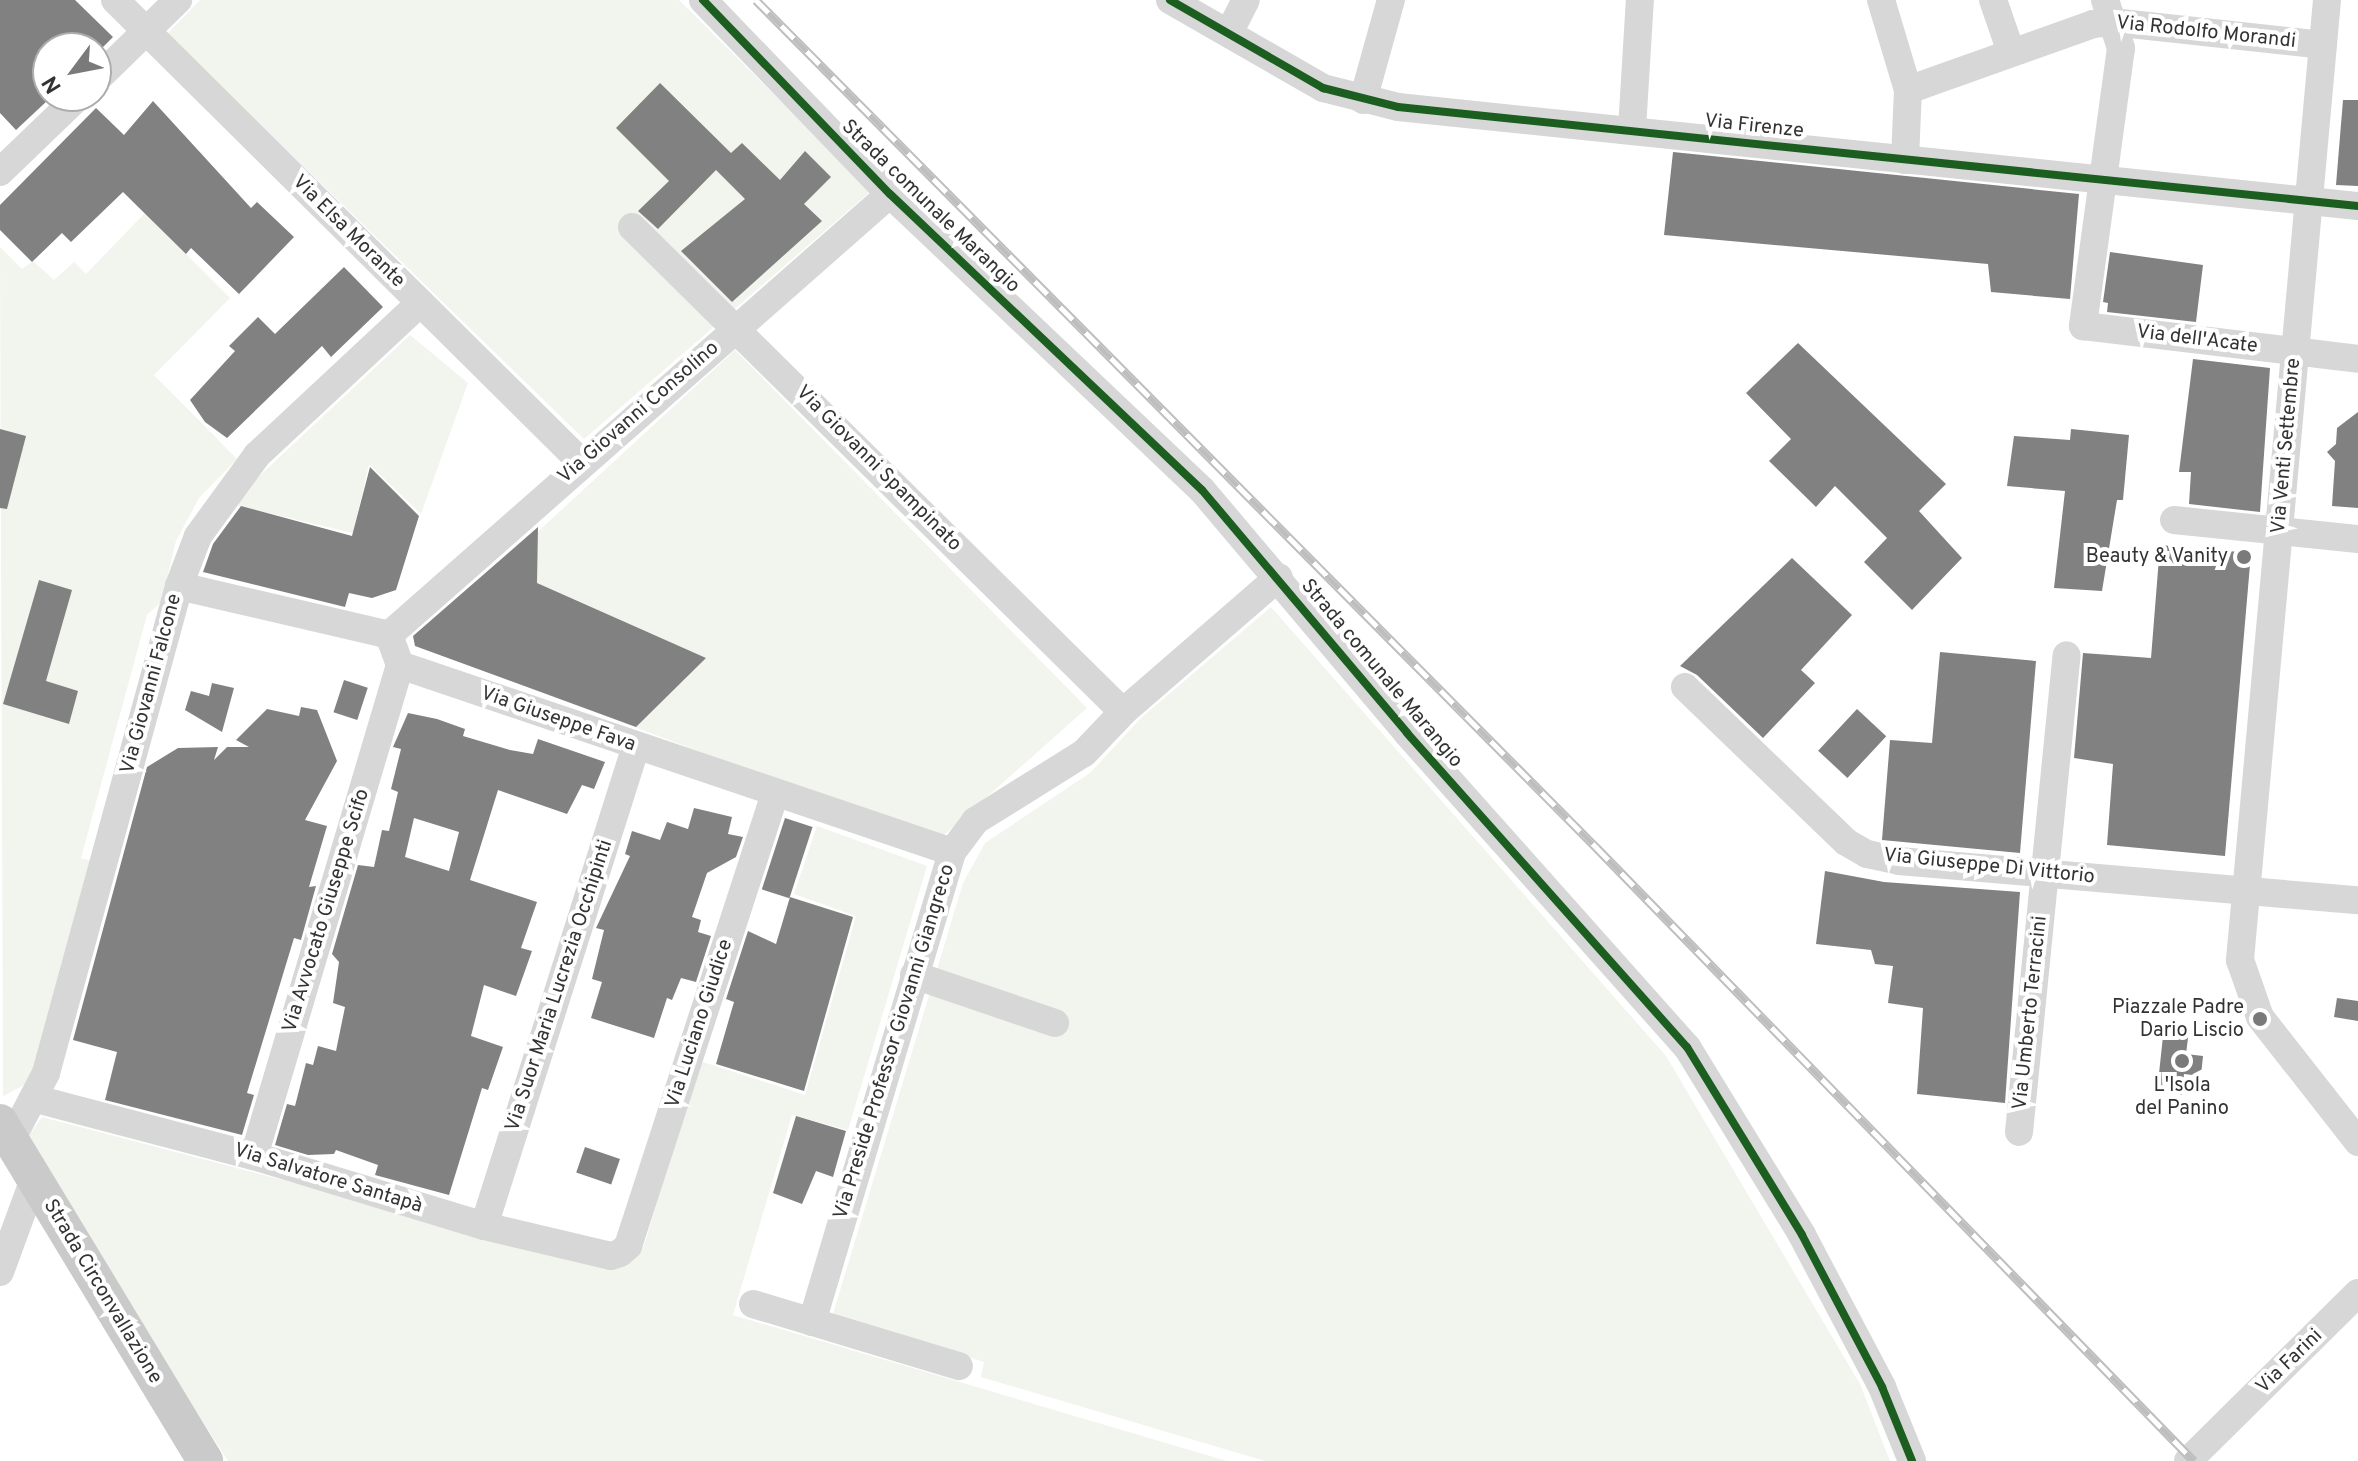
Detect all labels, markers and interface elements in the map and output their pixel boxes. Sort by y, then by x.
street label: Via Rodolfo Morandi [2115,12,2297,54]
north arrow [32,32,112,112]
text: N [37,70,69,98]
street label: Via Firenze [1703,110,1805,144]
street label: Strada comunale Marangio [836,115,1024,299]
street label: Via Elsa Morante [287,171,409,293]
street label: Via dell'Acate [2135,321,2259,359]
street label: Via Giovanni Consolino [554,337,724,489]
street label: Via Venti Settembre [2267,357,2307,535]
street label: Via Giovanni Spampinato [790,381,966,557]
place label: Beauty & Vanity [2085,545,2228,569]
marker: Beauty & Vanity [2235,548,2253,566]
street label: Strada comunale Marangio [1295,575,1467,773]
street label: Via Giovanni Falcone [116,591,188,777]
street label: Via Giuseppe Fava [477,682,639,758]
street label: Via Avvocato Giuseppe Scifo [278,786,376,1036]
street label: Via Suor Maria Lucrezia Occhipinti [501,837,619,1135]
street label: Via Giuseppe Di Vittorio [1882,844,2096,890]
street label: Via Preside Professor Giovanni Giangreco [829,862,961,1222]
street label: Via Umberto Terracini [2009,914,2053,1112]
street label: Via Luciano Giudice [661,937,739,1111]
place label: Piazzale Padre Dario Liscio [2112,996,2244,1043]
marker: Piazzale Padre Dario Liscio [2251,1010,2269,1028]
marker: L'Isola del Panino [2173,1052,2191,1070]
place label: L'Isola del Panino [2135,1074,2229,1121]
street label: Via Salvatore Santapà [231,1139,425,1219]
street label: Strada Circonvallazione [37,1195,167,1389]
street label: Via Farini [2252,1325,2328,1399]

